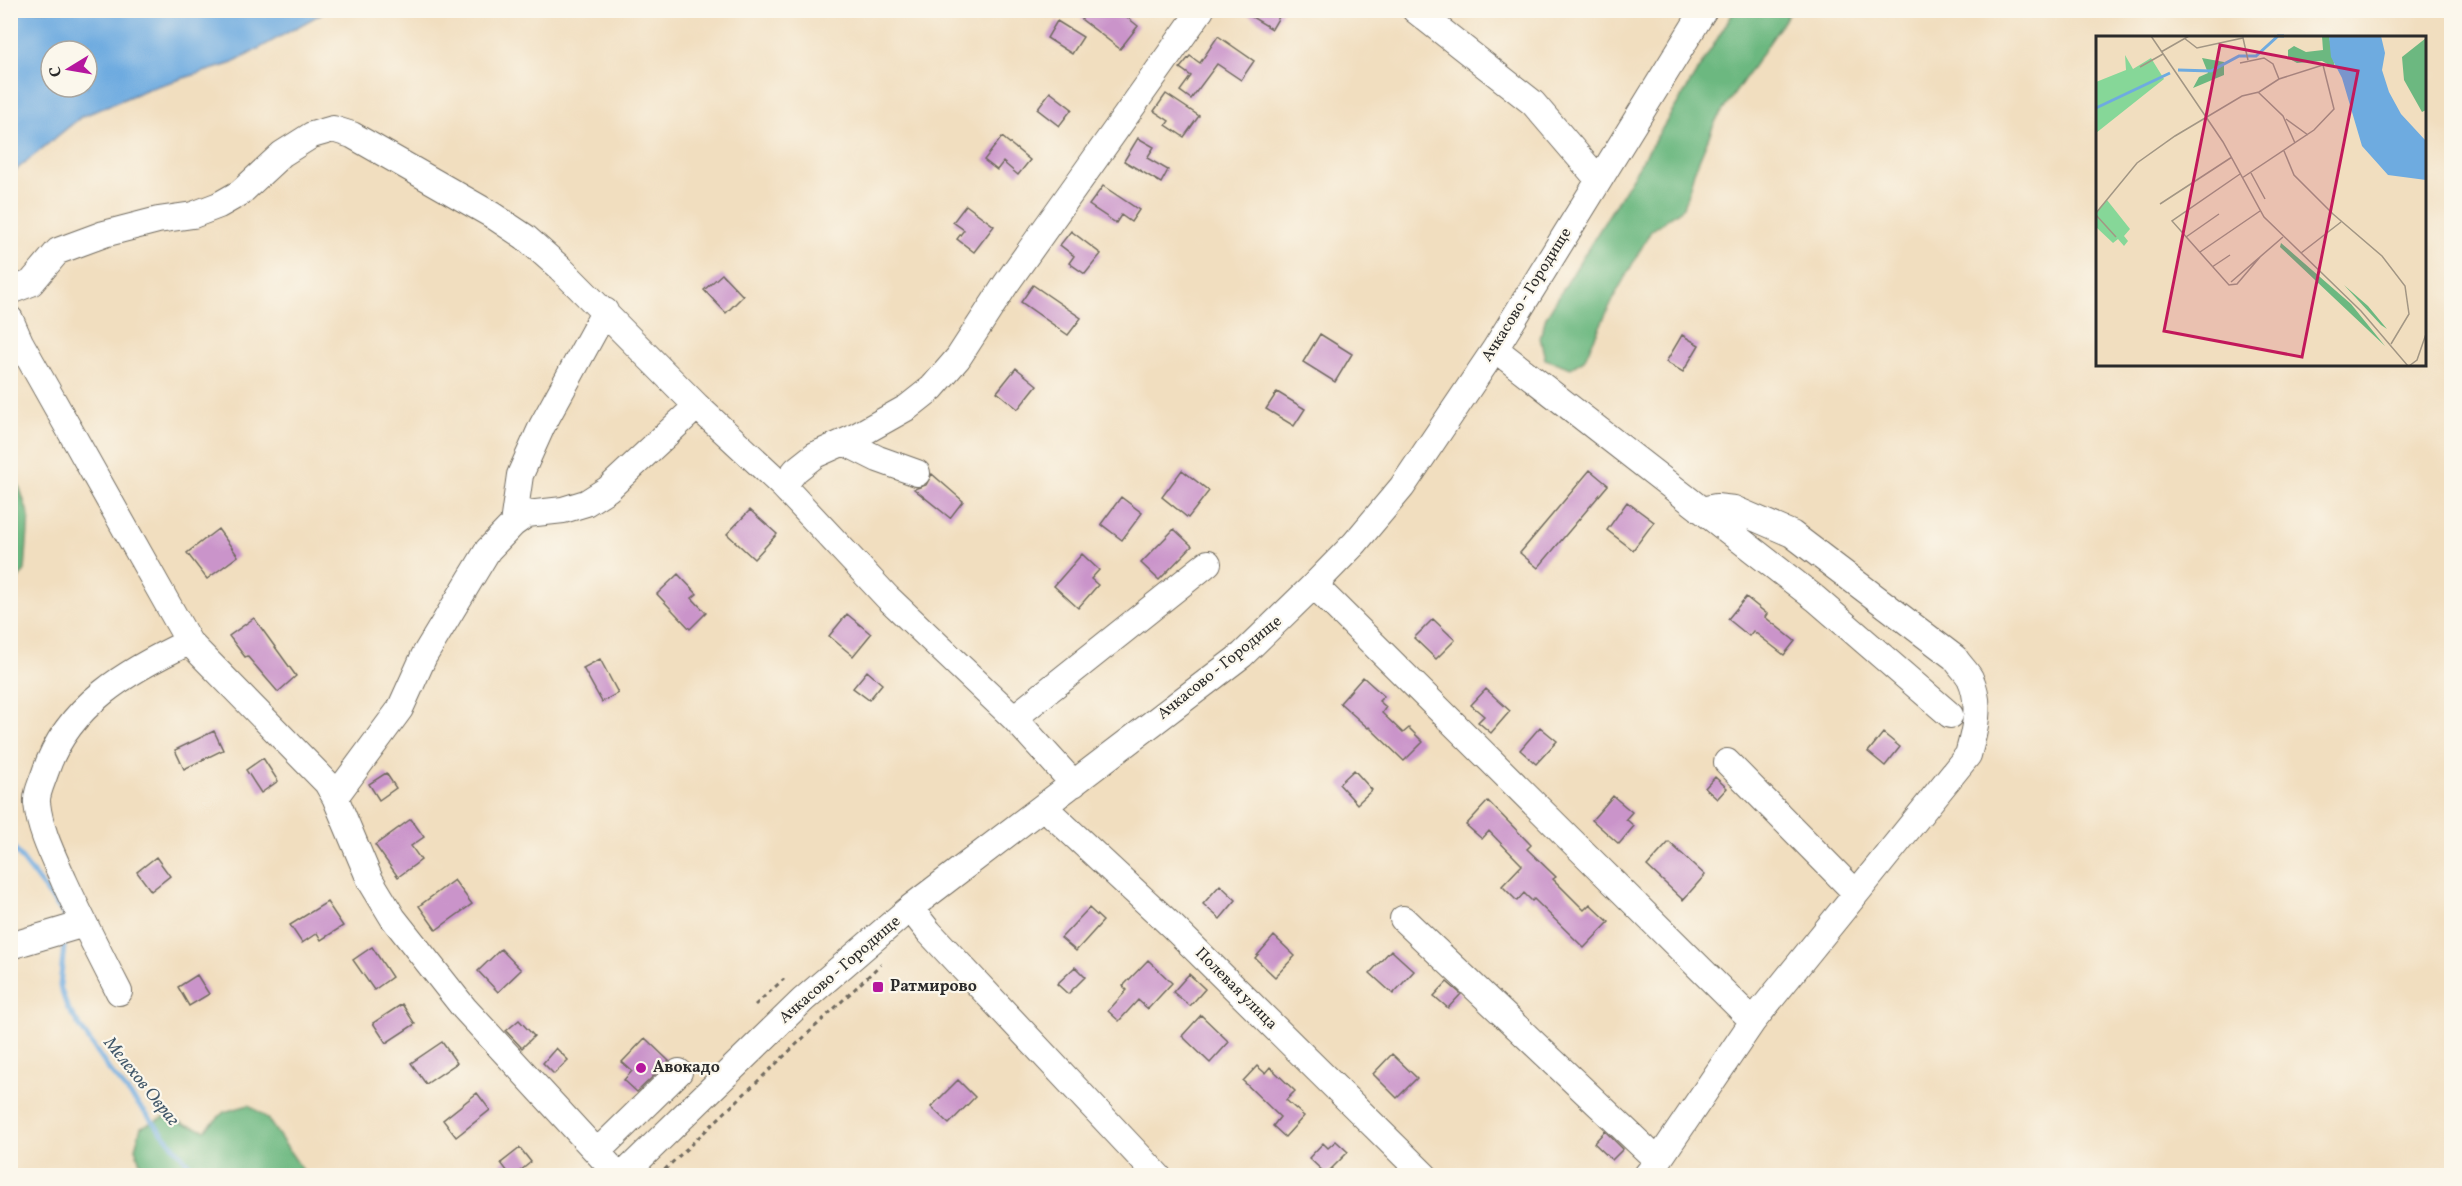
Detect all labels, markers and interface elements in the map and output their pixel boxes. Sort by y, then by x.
inset map [2096,36,2426,366]
north arrow [39,39,99,99]
text: С [44,64,68,79]
street label: Ачкасово - Городище [1477,224,1577,366]
street label: Ачкасово - Городище [1153,611,1287,725]
street label: Ачкасово - Городище [775,911,905,1029]
street label: Полевая улица [1190,943,1282,1035]
place label: Ратмирово [890,976,977,998]
marker: Ратмирово [871,980,885,994]
water label: Мелехов Овраг [97,1031,185,1132]
place label: Авокадо [653,1057,720,1079]
marker: Авокадо [634,1061,648,1075]

